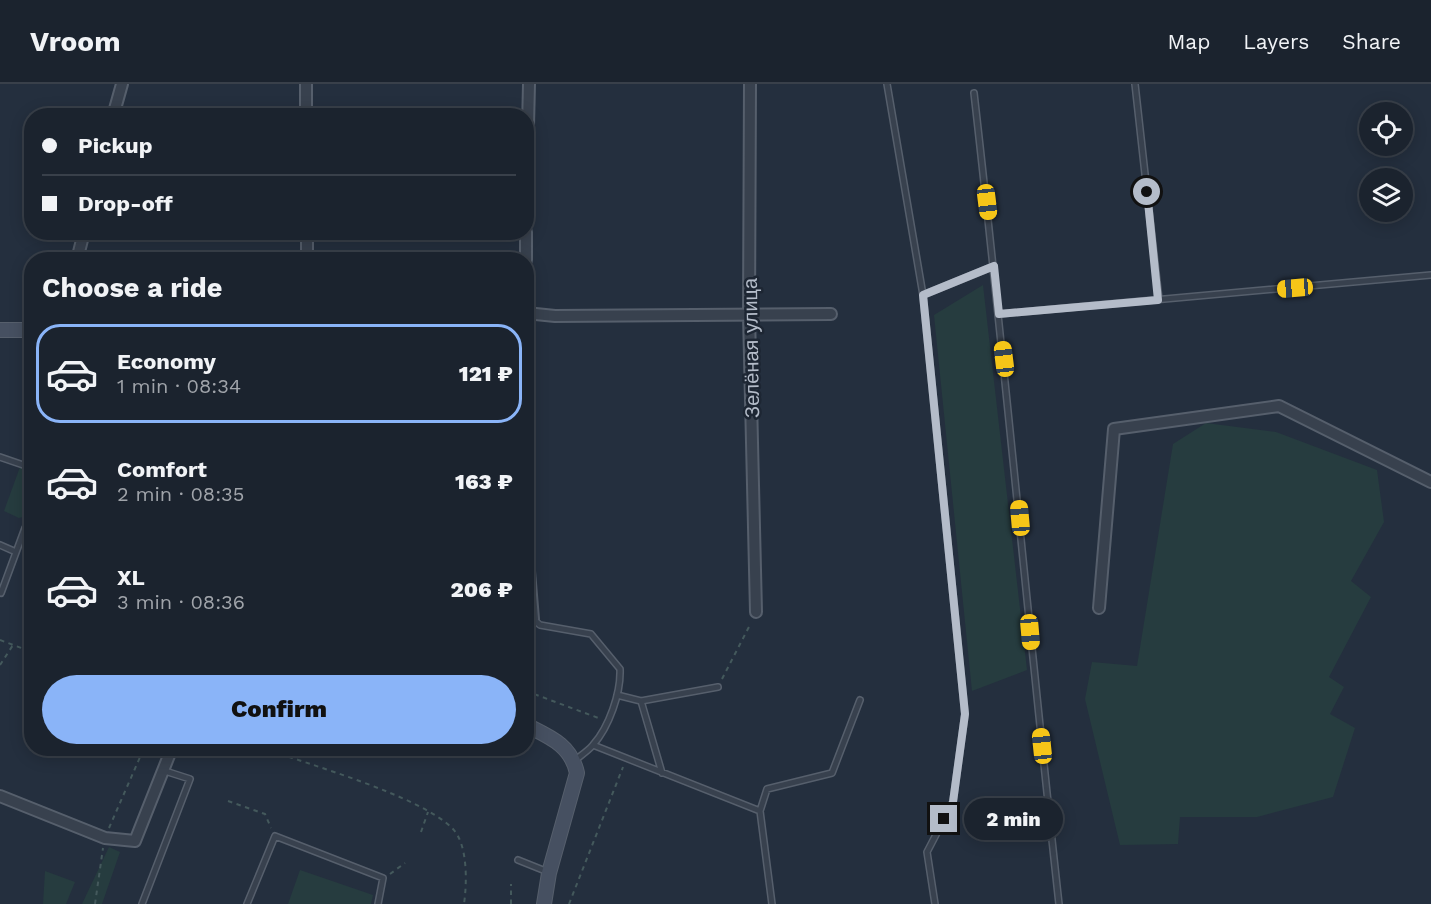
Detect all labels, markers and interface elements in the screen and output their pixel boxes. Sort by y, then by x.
text: Vroom [30,25,121,58]
text: Map [1167,29,1210,54]
text: Layers [1243,29,1309,54]
text: Share [1342,29,1401,54]
map controls [1359,102,1413,222]
button: locate [1359,102,1413,156]
text: Pickup [78,133,153,158]
button: layers [1359,168,1413,222]
route start [1133,178,1160,205]
car [976,183,998,221]
text: Drop-off [78,191,173,216]
text: Choose a ride [42,272,222,304]
street label: Зелёная улица [738,277,764,418]
car [1276,277,1314,299]
car [993,340,1015,378]
icon: car [45,347,99,401]
text: Economy [117,349,216,374]
text: 121 ₽ [459,361,513,386]
text: 1 min · 08:34 [117,374,241,398]
icon: car [45,455,99,509]
text: Comfort [117,457,207,482]
text: 163 ₽ [455,469,513,494]
text: 2 min · 08:35 [117,482,244,506]
car [1009,499,1031,537]
icon: car [45,563,99,617]
text: XL [117,565,145,590]
text: 206 ₽ [451,577,513,602]
text: 3 min · 08:36 [117,590,245,614]
car [1019,613,1041,651]
button: Confirm [42,675,516,744]
car [1031,727,1053,765]
callout: 2 min [965,798,1064,840]
route end [930,805,957,832]
text: 2 min [986,807,1041,831]

